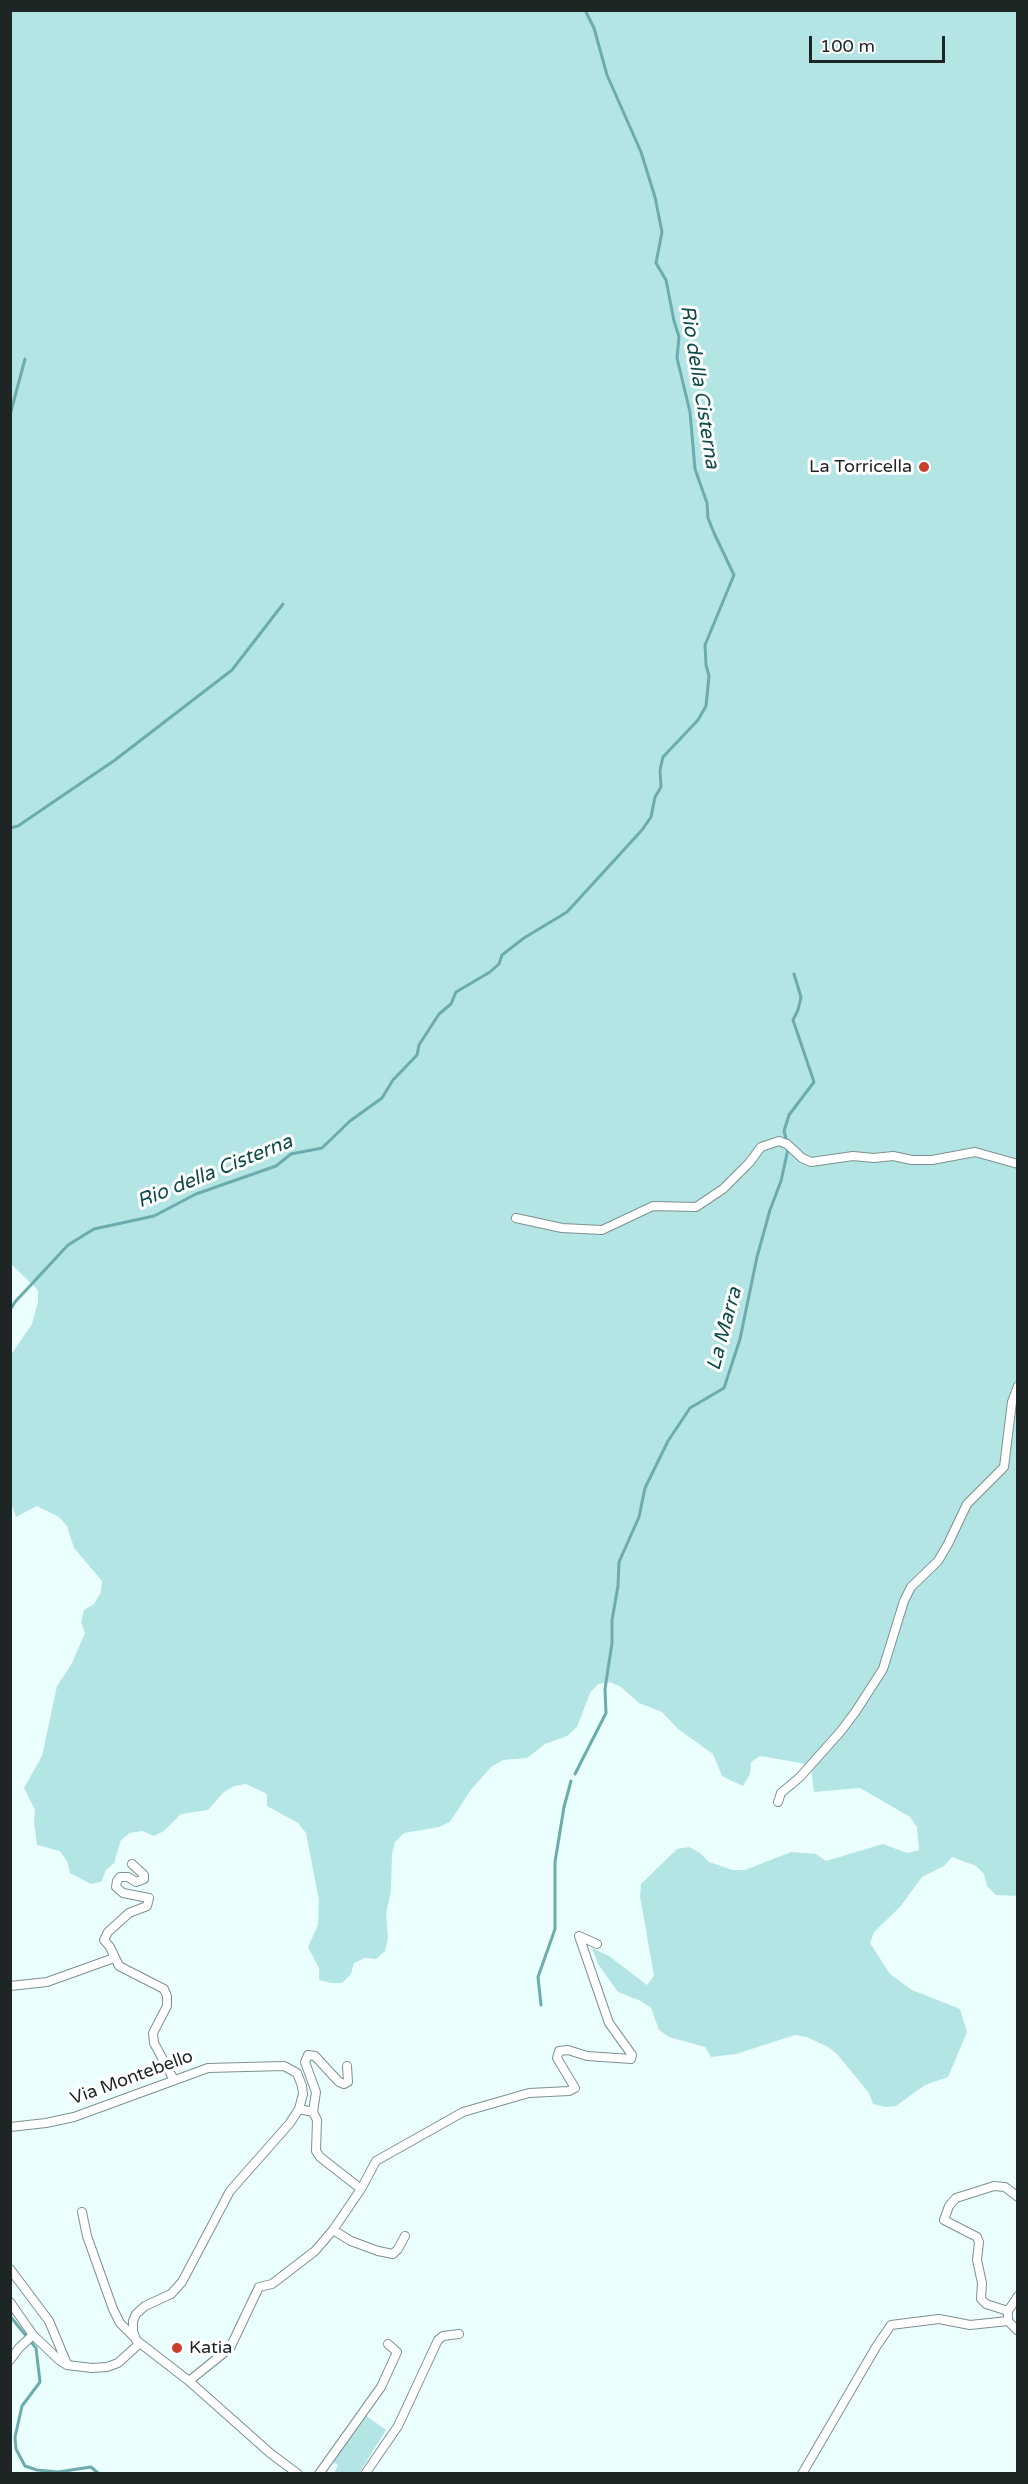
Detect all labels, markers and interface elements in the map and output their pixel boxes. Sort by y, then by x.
scale bar [812,24,948,62]
text: 100 m [820,35,875,57]
water label: Rio della Cisterna [674,304,724,470]
place label: La Torricella [809,456,912,478]
marker: La Torricella [917,460,931,474]
water label: Rio della Cisterna [134,1130,296,1214]
water label: La Marra [702,1285,748,1373]
street label: Via Montebello [68,2046,196,2110]
place label: Katia [189,2337,232,2359]
marker: Katia [170,2341,184,2355]

